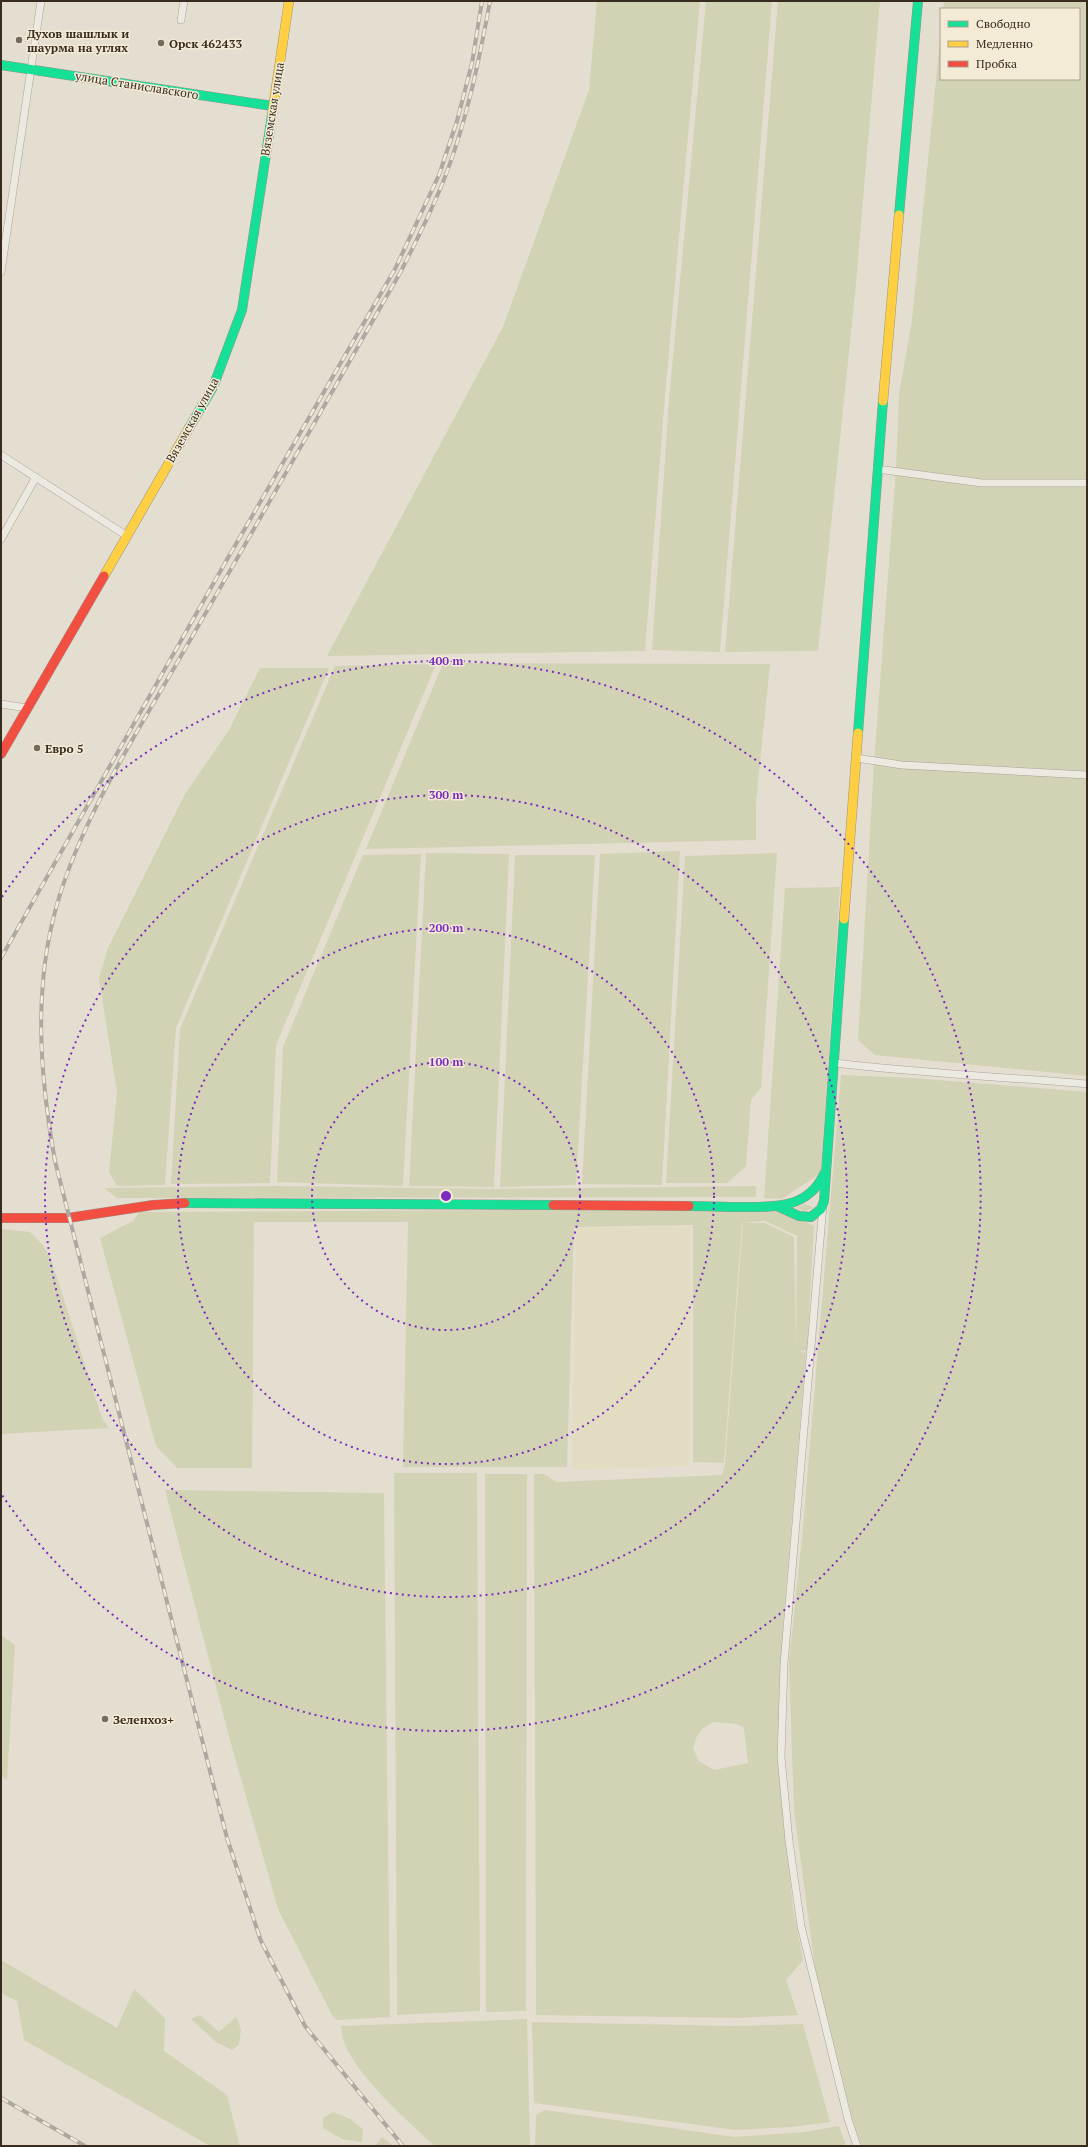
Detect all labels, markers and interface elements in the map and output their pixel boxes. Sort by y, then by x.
legend [940,8,1080,80]
text: Свободно [976,16,1031,31]
place label: Духов шашлык и шаурма на углях [27,26,129,55]
marker: Духов шашлык и шаурма на углях [14,35,24,45]
place label: Орск 462433 [169,36,242,51]
text: Медленно [976,36,1033,51]
marker: Орск 462433 [156,38,166,48]
text: Пробка [976,56,1017,71]
street label: Вяземская улица [257,61,287,157]
street label: улица Станиславского [73,68,200,102]
street label: Вяземская улица [162,375,222,465]
text: 400 m [429,653,463,668]
place label: Евро 5 [45,741,84,756]
marker: Евро 5 [32,743,42,753]
text: 300 m [429,787,463,802]
text: 200 m [429,920,463,935]
text: 100 m [429,1054,463,1069]
centre of rings [439,1189,453,1203]
place label: Зеленхоз+ [113,1712,174,1727]
marker: Зеленхоз+ [100,1714,110,1724]

